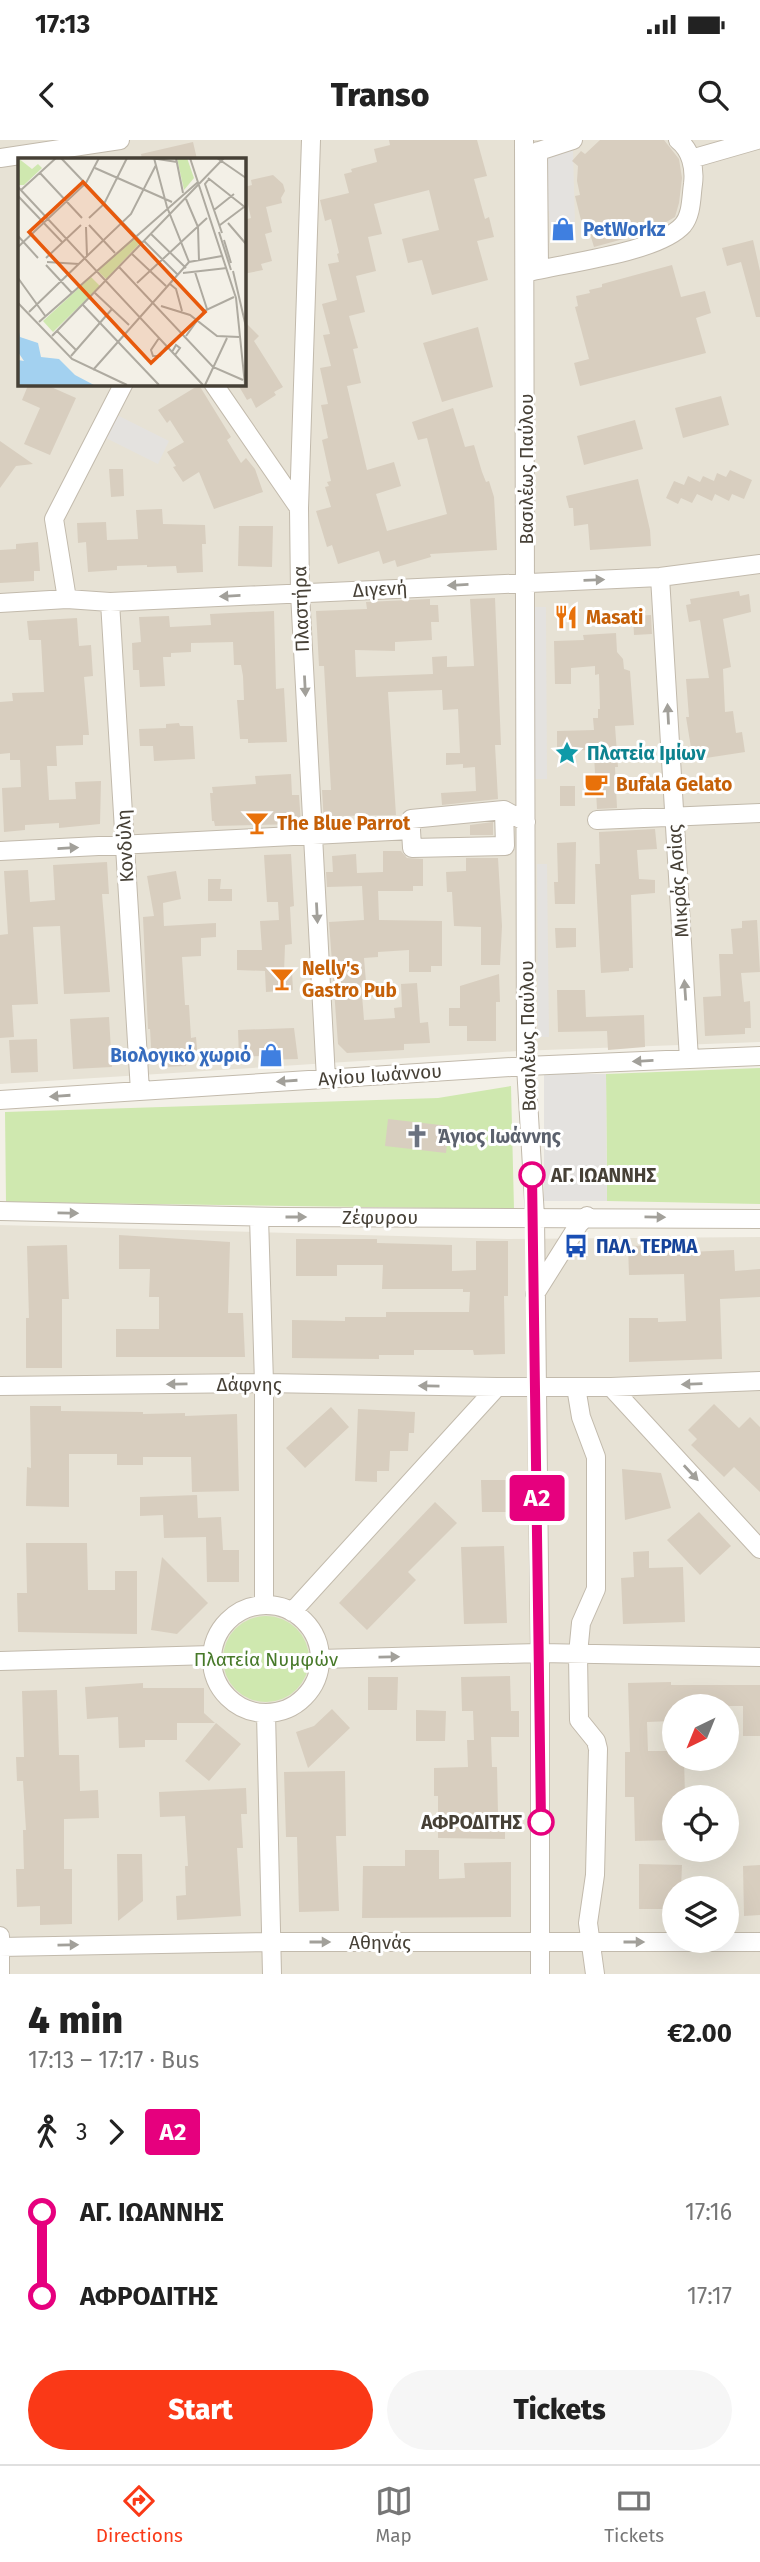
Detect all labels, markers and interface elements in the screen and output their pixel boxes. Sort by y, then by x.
text: 17:13 [35,9,90,40]
icon: back [28,76,66,114]
text: Transo [331,76,429,114]
icon: search [694,76,732,114]
inset map [18,158,245,385]
shop icon: PetWorkz [549,215,577,243]
place label: PetWorkz [583,218,666,241]
street label: Βασιλέως Παύλου [515,393,538,545]
street label: Πλαστήρα [288,565,314,653]
one-way arrow [583,574,605,585]
street label: Διγενή [352,576,408,602]
one-way arrow [446,580,468,591]
one-way arrow [219,591,241,602]
restaurant icon: Masati [552,603,580,631]
place label: Masati [586,606,643,629]
one-way arrow [299,675,310,697]
one-way arrow [662,703,673,725]
place icon: Πλατεία Ιμίων [553,739,581,767]
place label: Πλατεία Ιμίων [587,742,706,765]
cafe icon: Bufala Gelato [582,770,610,798]
place label: Bufala Gelato [616,773,732,796]
street label: Κονδύλη [112,809,138,883]
bar icon: The Blue Parrot [243,809,271,837]
place label: The Blue Parrot [277,812,411,835]
street label: Μικράς Ασίας [663,824,693,938]
one-way arrow [57,842,79,853]
one-way arrow [312,902,323,924]
place label: Nelly's Gastro Pub [302,957,397,1002]
street label: Βασιλέως Παύλου [515,960,541,1112]
bar icon: Nelly's Gastro Pub [268,965,296,993]
one-way arrow [679,979,690,1001]
shop icon: Βιολογικό χωριό [257,1041,285,1069]
place label: Βιολογικό χωριό [110,1044,251,1067]
one-way arrow [632,1055,654,1066]
street label: Αγίου Ιωάννου [317,1059,443,1091]
one-way arrow [276,1076,298,1087]
one-way arrow [49,1091,71,1102]
church icon: Άγιος Ιωάννης [403,1122,431,1150]
place label: Άγιος Ιωάννης [437,1125,561,1148]
marker: ΑΓ. ΙΩΑΝΝΗΣ [519,1162,545,1188]
place label: ΑΓ. ΙΩΑΝΝΗΣ [550,1164,656,1187]
street label: Ζέφυρου [342,1206,418,1229]
one-way arrow [57,1207,79,1219]
one-way arrow [285,1211,307,1223]
one-way arrow [645,1211,667,1223]
bus stop icon: ΠΑΛ. ΤΕΡΜΑ [562,1232,590,1260]
place label: ΠΑΛ. ΤΕΡΜΑ [596,1235,698,1258]
street label: Δάφνης [216,1373,282,1396]
one-way arrow [166,1378,188,1390]
one-way arrow [681,1378,703,1389]
one-way arrow [418,1380,440,1392]
one-way arrow [682,1464,698,1481]
line badge: Α2 [505,1475,568,1521]
text: Α2 [524,1484,550,1512]
park label: Πλατεία Νυμφών [194,1648,338,1671]
one-way arrow [378,1651,400,1663]
north arrow [662,1694,738,1771]
map controls [662,1694,739,1953]
button: locate [662,1785,739,1862]
marker: ΑΦΡΟΔΙΤΗΣ [528,1809,554,1835]
place label: ΑΦΡΟΔΙΤΗΣ [420,1811,522,1834]
button: layers [662,1876,739,1953]
street label: Αθηνάς [349,1931,411,1954]
one-way arrow [309,1936,331,1948]
one-way arrow [623,1936,645,1948]
one-way arrow [57,1940,79,1951]
text: 4 min [28,1997,123,2043]
text: €2.00 [667,2018,732,2049]
text: 17:13 – 17:17 · Bus [28,2046,199,2074]
icon: walk [28,2113,66,2151]
icon: forward [97,2113,135,2151]
text: 3 [76,2118,87,2146]
text: Α2 [159,2118,186,2146]
text: ΑΓ. ΙΩΑΝΝΗΣ [80,2197,224,2228]
text: 17:16 [685,2198,732,2226]
text: ΑΦΡΟΔΙΤΗΣ [80,2281,218,2312]
text: 17:17 [687,2282,732,2310]
button: Start [28,2370,373,2450]
button: Tickets [387,2370,732,2450]
tab: Directions [96,2482,183,2547]
tab: Map [375,2482,413,2547]
tab: Tickets [604,2482,664,2547]

